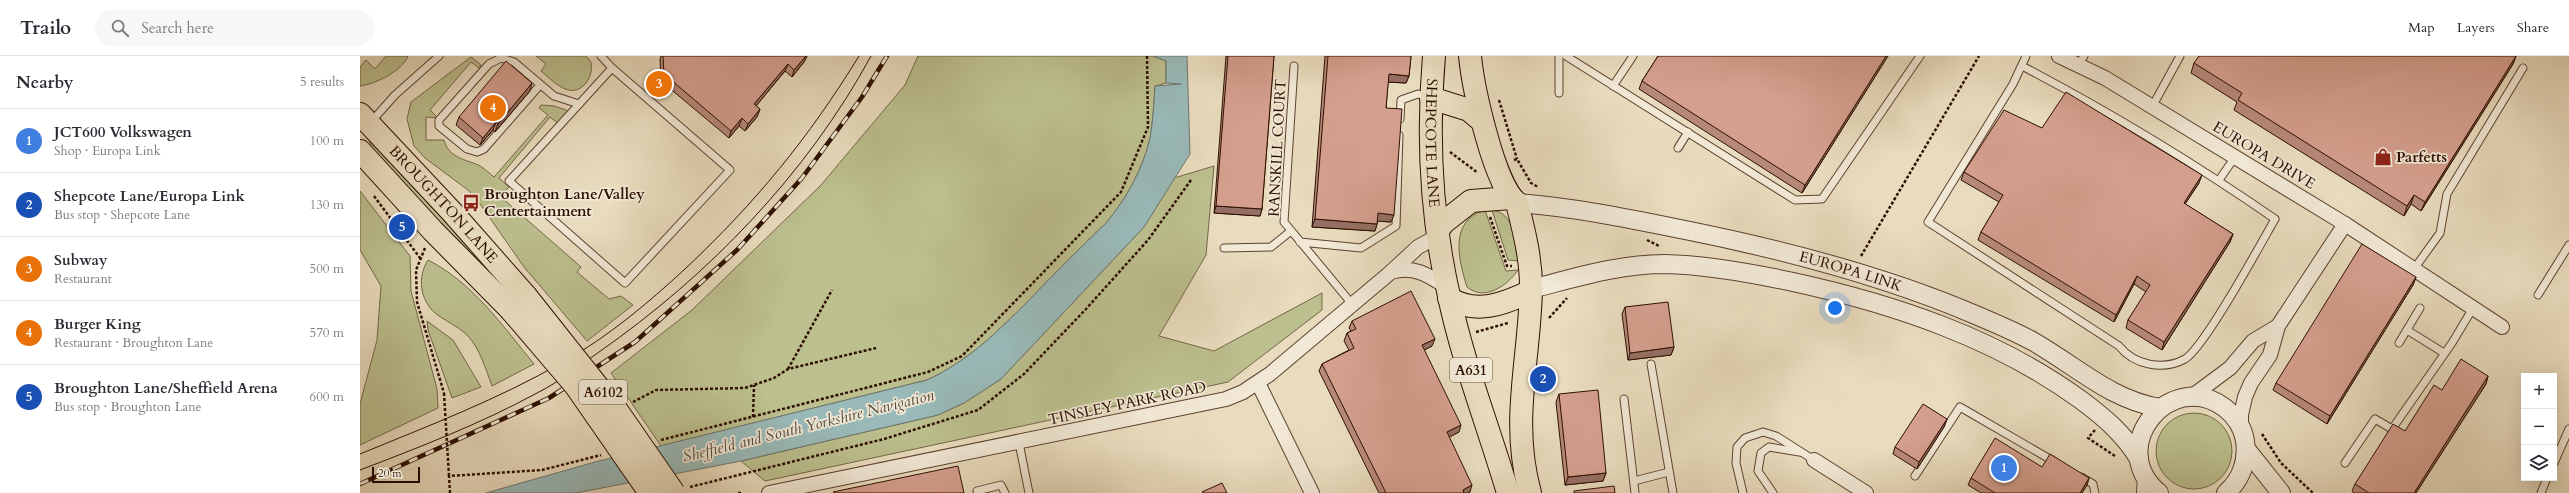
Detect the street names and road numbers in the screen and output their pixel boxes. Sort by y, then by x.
street label: SHEPCOTE LANE [1421,78,1444,208]
street label: RANSKILL COURT [1263,79,1291,217]
street label: EUROPA DRIVE [2209,116,2319,194]
street label: BROUGHTON LANE [385,141,502,267]
street label: EUROPA LINK [1797,246,1906,296]
road number: A631 [1450,358,1492,382]
street label: TINSLEY PARK ROAD [1046,376,1208,430]
road number: A6102 [579,380,627,404]

